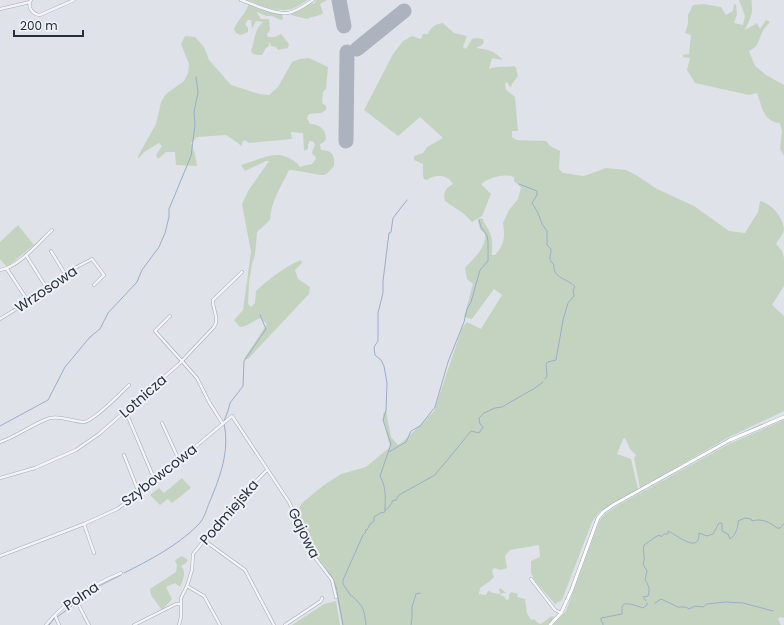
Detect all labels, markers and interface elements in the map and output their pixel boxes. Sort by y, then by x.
scale bar [14,12,83,38]
text: 200 m [20,17,58,34]
street label: Wrzosowa [11,261,81,317]
street label: Lotnicza [115,370,171,422]
street label: Szybowcowa [117,439,201,511]
street label: Podmiejska [195,475,263,549]
street label: Gajowa [283,504,325,562]
street label: Polna [59,577,103,615]

